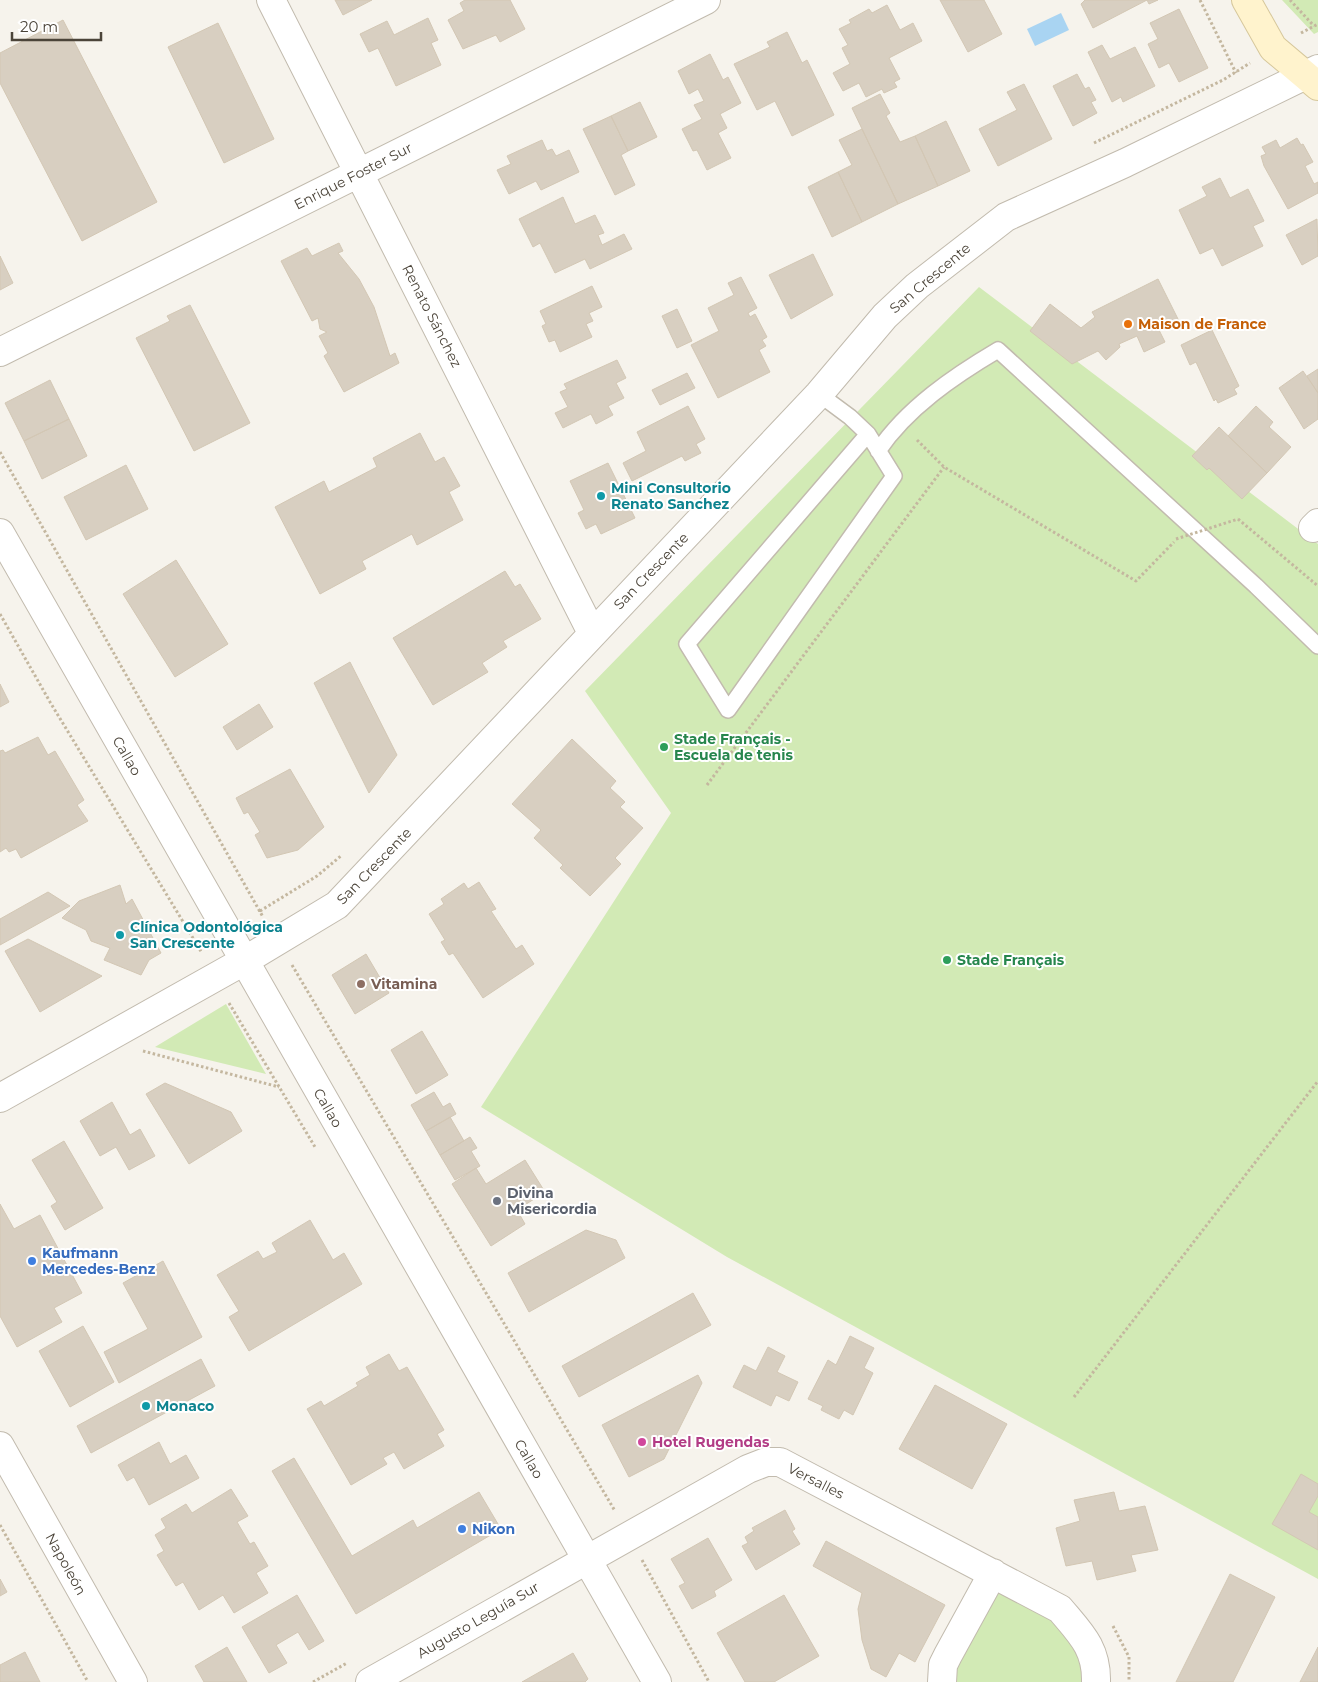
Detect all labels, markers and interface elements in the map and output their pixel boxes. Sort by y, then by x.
scale bar [12,10,101,42]
text: 20 m [20,17,58,36]
street label: Enrique Foster Sur [291,138,415,214]
street label: San Crescente [886,239,974,317]
street label: Renato Sánchez [398,261,466,371]
place label: Maison de France [1138,315,1267,333]
marker: Maison de France [1122,318,1134,330]
place label: Mini Consultorio Renato Sanchez [611,479,731,513]
marker: Mini Consultorio Renato Sanchez [595,490,607,502]
street label: San Crescente [610,529,692,613]
place label: Stade Français - Escuela de tenis [674,730,793,764]
street label: Callao [109,733,146,779]
marker: Stade Français - Escuela de tenis [658,741,670,753]
street label: San Crescente [333,824,415,908]
place label: Clínica Odontológica San Crescente [130,918,283,952]
marker: Clínica Odontológica San Crescente [114,929,126,941]
place label: Stade Français [957,951,1065,969]
marker: Stade Français [941,954,953,966]
place label: Vitamina [370,975,437,993]
marker: Vitamina [355,978,367,990]
street label: Callao [310,1085,347,1131]
place label: Divina Misericordia [507,1184,597,1218]
marker: Divina Misericordia [491,1195,503,1207]
place label: Kaufmann Mercedes-Benz [42,1244,156,1278]
marker: Kaufmann Mercedes-Benz [26,1255,38,1267]
place label: Monaco [156,1397,214,1415]
marker: Monaco [140,1400,152,1412]
place label: Hotel Rugendas [652,1433,770,1451]
street label: Callao [511,1436,548,1482]
marker: Hotel Rugendas [636,1436,648,1448]
street label: Versalles [785,1459,847,1503]
place label: Nikon [472,1520,515,1538]
marker: Nikon [456,1523,468,1535]
street label: Napoleón [42,1530,90,1598]
street label: Augusto Leguía Sur [414,1578,543,1662]

